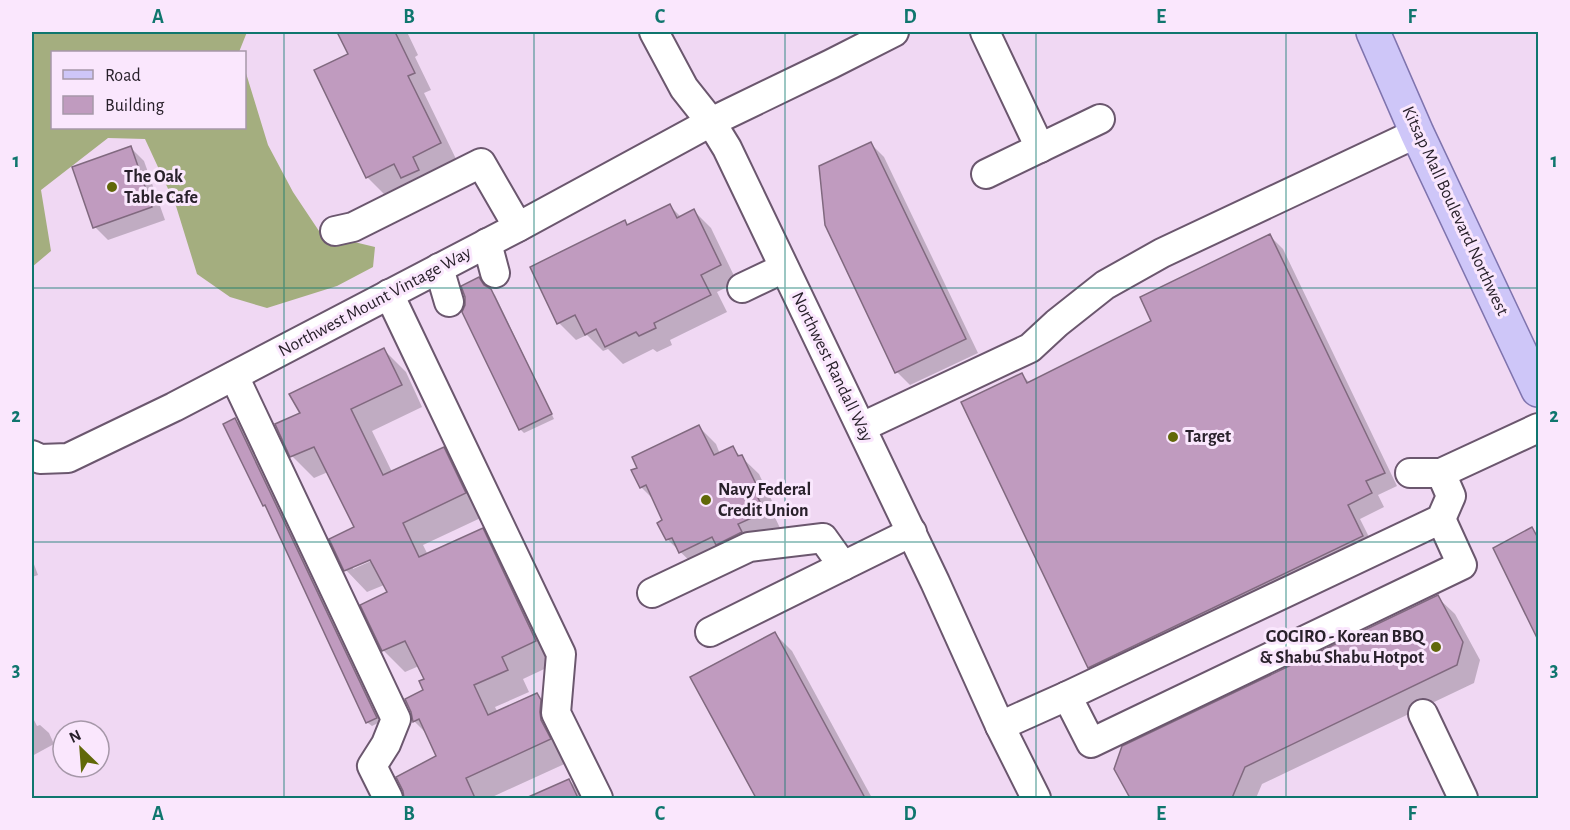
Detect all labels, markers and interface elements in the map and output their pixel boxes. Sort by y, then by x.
text: A [152,7,164,27]
text: B [403,7,415,27]
text: C [655,7,666,27]
text: D [903,7,917,27]
text: E [1156,7,1166,27]
text: F [1407,7,1417,27]
legend [51,51,246,129]
text: Road [105,67,141,85]
text: Building [105,97,165,115]
street label: Kitsap Mall Boulevard Northwest [1398,104,1512,319]
text: 1 [12,151,20,171]
text: 1 [1550,151,1558,171]
place label: The Oak Table Cafe [124,168,198,207]
marker: The Oak Table Cafe [105,180,119,194]
street label: Northwest Mount Vintage Way [276,243,474,360]
street label: Northwest Randall Way [788,289,876,445]
text: 2 [11,406,21,426]
text: 2 [1549,406,1559,426]
place label: Target [1185,428,1231,446]
marker: Target [1166,430,1180,444]
place label: Navy Federal Credit Union [718,481,811,520]
marker: Navy Federal Credit Union [699,493,713,507]
place label: GOGIRO - Korean BBQ & Shabu Shabu Hotpot [1260,628,1426,667]
marker: GOGIRO - Korean BBQ & Shabu Shabu Hotpot [1429,640,1443,654]
text: 3 [12,660,20,680]
text: 3 [1550,660,1558,680]
north arrow [51,719,111,779]
text: N [67,727,84,746]
text: A [152,804,164,824]
text: B [403,804,415,824]
text: C [655,804,666,824]
text: D [903,804,917,824]
text: E [1156,804,1166,824]
text: F [1407,804,1417,824]

